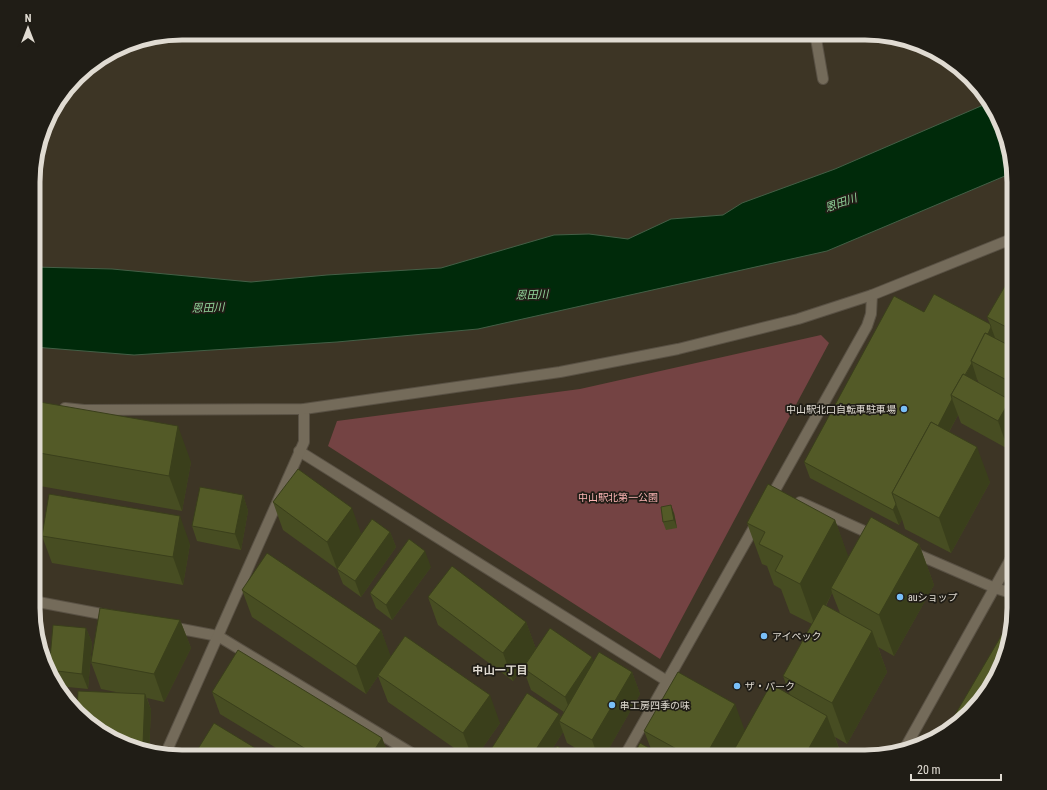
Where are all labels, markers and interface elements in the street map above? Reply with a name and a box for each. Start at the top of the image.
north arrow [8,8,48,48]
text: N [25,12,32,25]
water label: 恩田川 [823,191,860,215]
water label: 恩田川 [515,288,550,302]
water label: 恩田川 [191,301,226,315]
place label: 中山駅北口自転車駐車場 [786,404,896,415]
marker: 中山駅北口自転車駐車場 [899,404,909,414]
park label: 中山駅北第一公園 [578,492,658,503]
marker: auショップ [895,592,905,602]
place label: auショップ [908,592,958,603]
marker: アイペック [759,631,769,641]
place label: アイペック [772,631,822,642]
district label: 中山一丁目 [473,664,528,677]
marker: ザ・パーク [732,681,742,691]
place label: ザ・パーク [745,681,795,692]
marker: 串工房四季の味 [607,700,617,710]
place label: 串工房四季の味 [620,700,690,711]
scale bar [911,756,1001,782]
text: 20 m [917,763,941,777]

